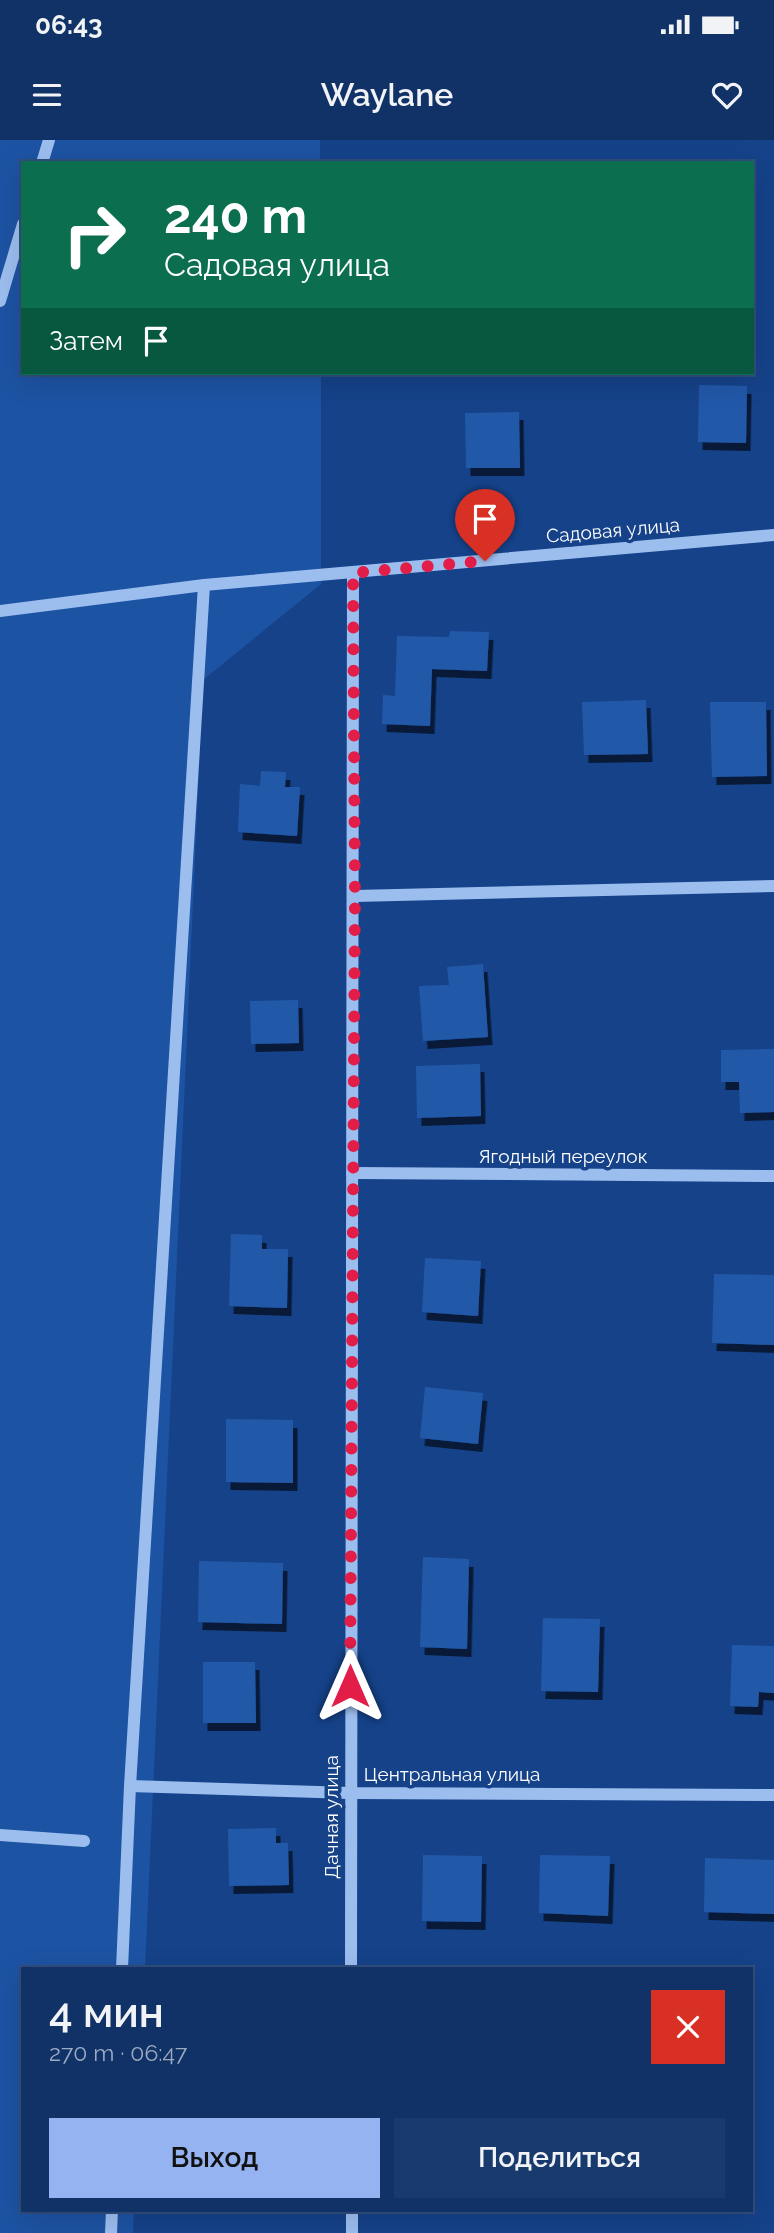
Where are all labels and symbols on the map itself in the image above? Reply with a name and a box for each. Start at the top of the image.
pin [455,489,515,561]
street label: Садовая улица [545,513,681,547]
street label: Ягодный переулок [478,1145,648,1167]
position arrow [313,1649,387,1723]
street label: Дачная улица [320,1755,342,1879]
street label: Центральная улица [364,1763,540,1785]

